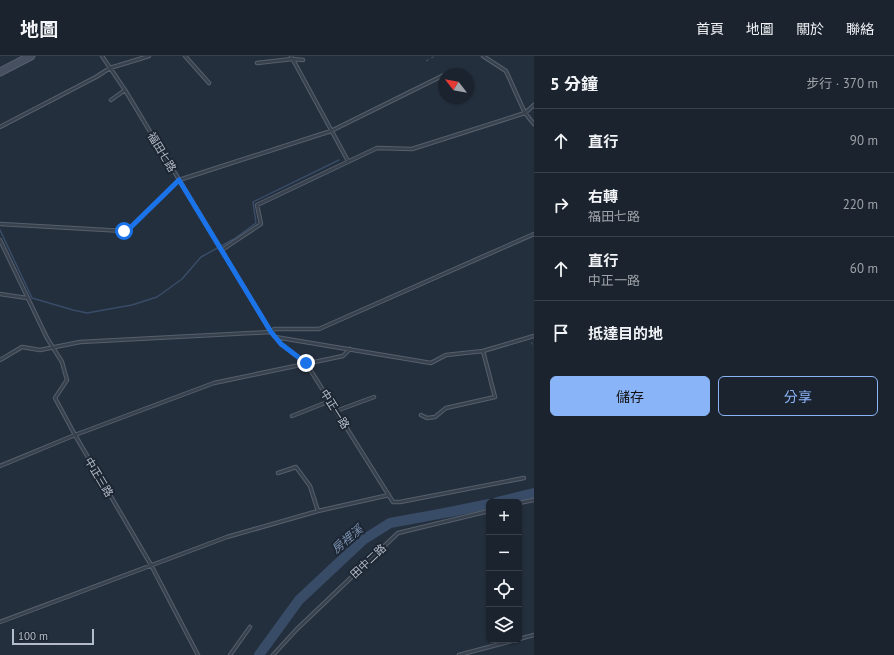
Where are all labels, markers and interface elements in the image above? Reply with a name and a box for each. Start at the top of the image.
text: 地圖 [20,17,58,41]
text: 首頁 [696,20,724,38]
text: 地圖 [746,20,774,38]
text: 關於 [796,20,824,38]
text: 聯絡 [846,20,874,38]
north arrow [438,68,474,104]
text: 5 分鐘 [550,73,598,95]
text: 步行 · 370 m [806,75,878,92]
street label: 福田七路 [145,130,179,174]
icon: ahead [550,130,572,152]
text: 直行 [588,132,618,151]
text: 90 m [850,132,878,149]
text: 右轉 [588,187,618,206]
icon: right [550,194,572,216]
text: 220 m [843,196,878,213]
text: 福田七路 [588,208,640,225]
route start [115,222,133,240]
text: 直行 [588,251,618,270]
icon: ahead [550,258,572,280]
text: 60 m [850,260,878,277]
text: 中正一路 [588,272,640,289]
icon: arrive [550,322,572,344]
text: 抵達目的地 [588,324,663,343]
route end [297,354,315,372]
button: 儲存 [550,376,710,416]
button: 分享 [718,376,878,416]
street label: 中正一路 [317,387,353,431]
street label: 中正三路 [82,455,116,499]
map controls [486,499,522,643]
button: + [486,499,522,535]
water label: 房裡溪 [328,520,367,556]
button: − [486,535,522,571]
street label: 田中二路 [347,541,389,581]
button: locate [486,571,522,607]
button: layers [486,607,522,643]
scale bar [12,627,94,646]
text: 100 m [18,629,48,643]

